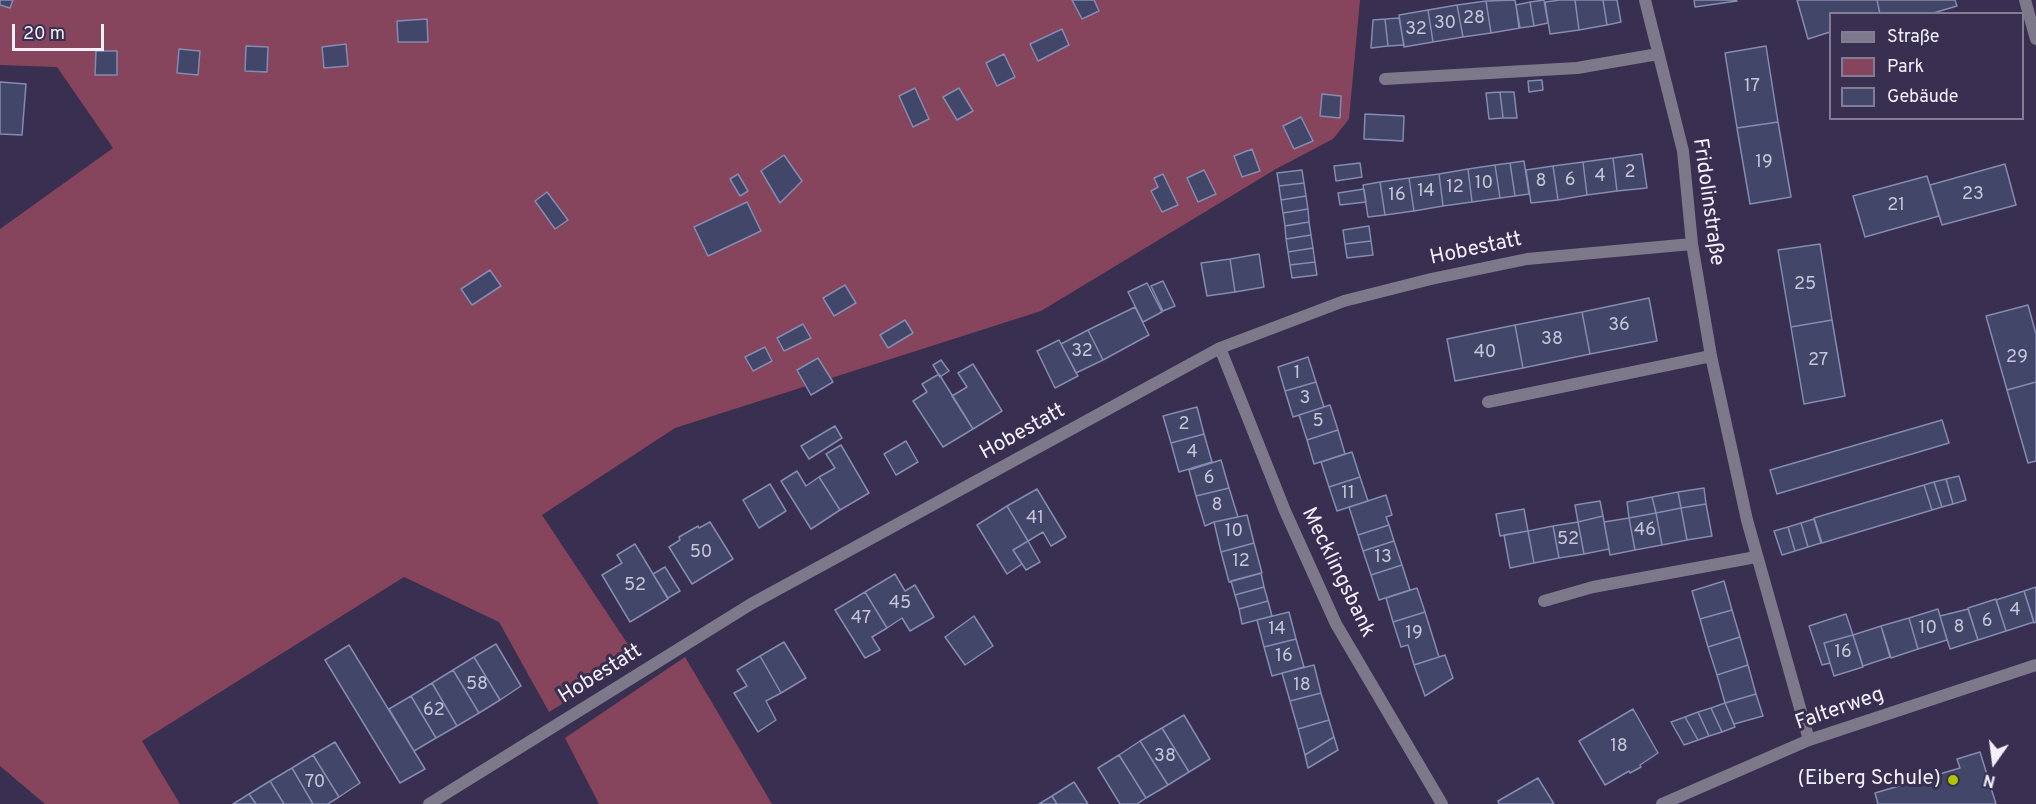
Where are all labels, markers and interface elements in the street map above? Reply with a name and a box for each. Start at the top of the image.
house number: 28 [1463,8,1485,30]
scale bar [15,12,106,50]
legend [1829,12,2024,120]
house number: 30 [1434,13,1456,35]
house number: 32 [1405,19,1427,41]
text: 20 m [23,23,65,46]
text: Straße [1887,26,1939,49]
text: Park [1887,56,1924,79]
house number: 17 [1744,76,1760,98]
text: Gebäude [1887,86,1959,109]
street label: Fridolinstraße [1686,137,1728,267]
house number: 19 [1755,152,1773,174]
house number: 2 [1624,162,1636,184]
house number: 4 [1594,166,1606,188]
house number: 6 [1565,170,1575,192]
house number: 8 [1536,171,1546,193]
house number: 10 [1475,173,1493,195]
house number: 12 [1446,177,1464,199]
house number: 14 [1417,181,1435,203]
house number: 23 [1962,184,1984,206]
house number: 16 [1388,185,1406,207]
house number: 21 [1887,195,1905,217]
street label: Hobestatt [1428,228,1524,272]
house number: 25 [1794,274,1816,296]
house number: 36 [1608,315,1630,337]
house number: 38 [1541,329,1563,351]
house number: 32 [1071,341,1093,363]
house number: 40 [1474,342,1496,364]
house number: 29 [2006,347,2028,369]
house number: 27 [1808,350,1828,372]
house number: 1 [1294,363,1300,385]
house number: 3 [1300,388,1310,410]
street label: Hobestatt [976,399,1070,467]
house number: 5 [1312,411,1324,433]
house number: 2 [1178,414,1190,436]
house number: 4 [1186,442,1198,464]
house number: 6 [1204,468,1214,490]
house number: 11 [1341,483,1355,505]
house number: 8 [1212,495,1222,517]
street label: Mecklingsbank [1295,504,1379,642]
house number: 41 [1026,508,1044,530]
house number: 46 [1634,520,1656,542]
house number: 10 [1225,521,1243,543]
house number: 52 [1557,529,1579,551]
house number: 50 [690,542,712,564]
house number: 13 [1374,547,1392,569]
house number: 12 [1232,551,1250,573]
house number: 52 [624,575,646,597]
house number: 45 [889,593,911,615]
house number: 4 [2009,600,2021,622]
house number: 47 [851,608,871,630]
house number: 6 [1982,611,1992,633]
house number: 8 [1954,617,1964,639]
house number: 10 [1919,618,1937,640]
house number: 14 [1268,619,1286,641]
house number: 19 [1405,623,1423,645]
street label: Hobestatt [555,640,647,710]
house number: 16 [1834,642,1852,664]
house number: 16 [1275,646,1293,668]
house number: 58 [466,674,488,696]
house number: 18 [1293,675,1311,697]
street label: Falterweg [1792,683,1888,737]
house number: 62 [423,700,445,722]
north arrow [1964,732,2024,792]
house number: 18 [1610,736,1628,758]
house number: 38 [1154,746,1176,768]
place label: (Eiberg Schule) [1797,767,1941,793]
text: N [1982,768,1998,791]
house number: 70 [305,772,325,794]
marker: (Eiberg Schule) [1946,773,1960,787]

